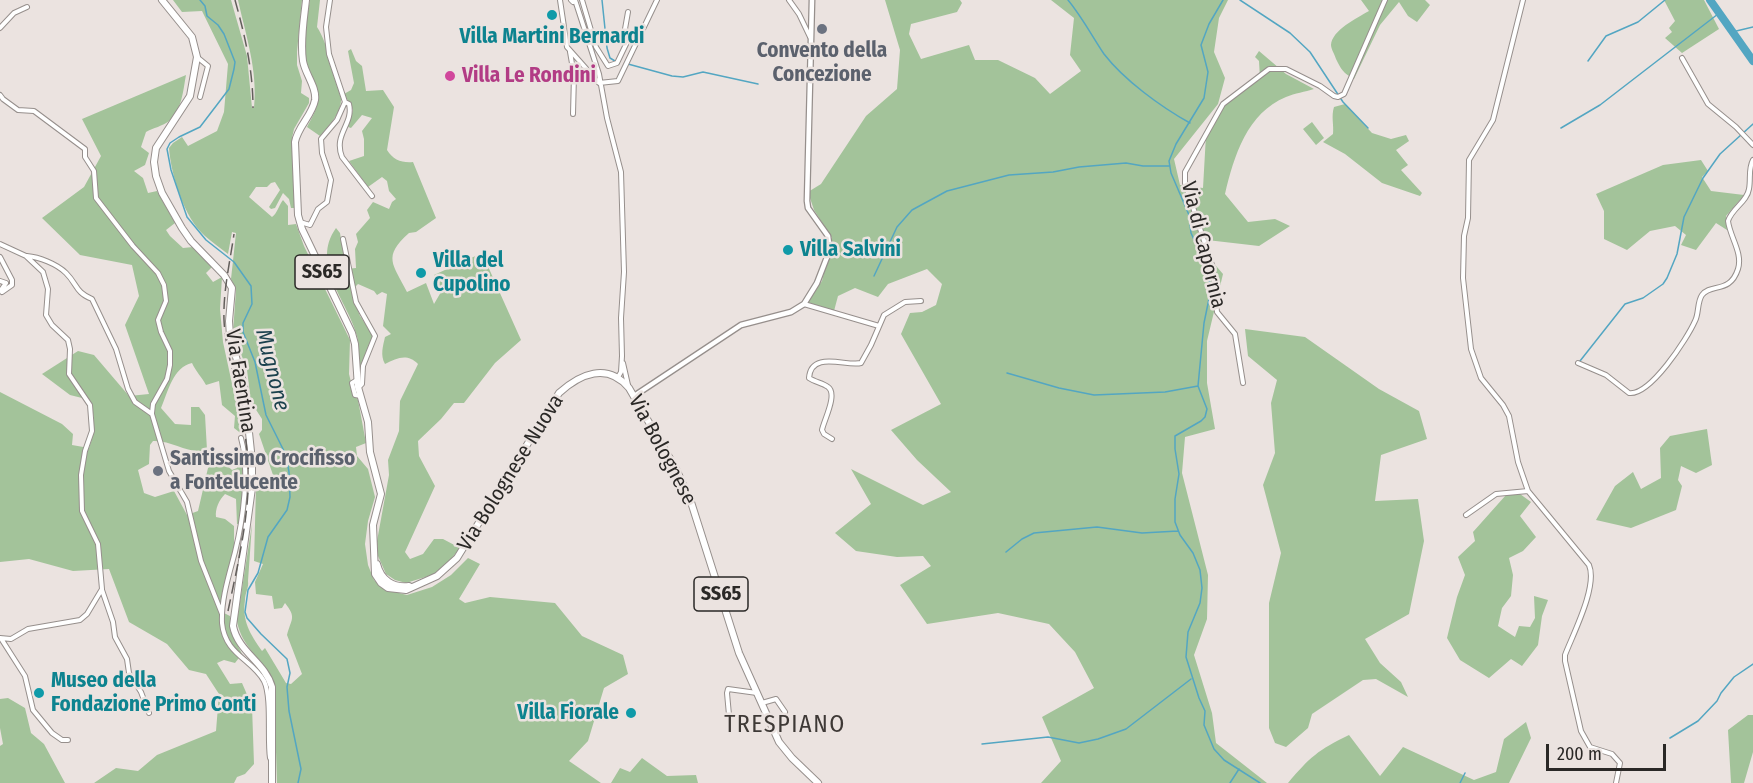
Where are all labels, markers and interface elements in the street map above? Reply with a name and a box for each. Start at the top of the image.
marker: Villa Martini Bernardi [545,8,559,22]
marker: Convento della Concezione [815,22,829,36]
place label: Villa Martini Bernardi [459,24,645,50]
place label: Convento della Concezione [757,38,887,88]
place label: Villa Le Rondini [462,63,596,89]
marker: Villa Le Rondini [443,69,457,83]
street label: Via di Capornia [1175,179,1231,311]
place label: Villa Salvini [800,237,901,263]
marker: Villa Salvini [781,243,795,257]
place label: Villa del Cupolino [433,248,511,298]
road number: SS65 [295,255,349,289]
marker: Villa del Cupolino [414,266,428,280]
water label: Mugnone [249,326,295,414]
street label: Via Faentina [219,327,261,435]
street label: Via Bolognese Nuova [453,390,569,556]
street label: Via Bolognese [623,391,701,509]
place label: Santissimo Crocifisso a Fontelucente [170,446,355,496]
marker: Santissimo Crocifisso a Fontelucente [151,464,165,478]
road number: SS65 [694,577,748,611]
place label: Museo della Fondazione Primo Conti [51,668,256,718]
marker: Museo della Fondazione Primo Conti [32,686,46,700]
place label: Villa Fiorale [517,700,619,726]
marker: Villa Fiorale [624,706,638,720]
district label: TRESPIANO [724,711,846,739]
scale bar [1549,732,1669,770]
text: 200 m [1557,743,1602,765]

